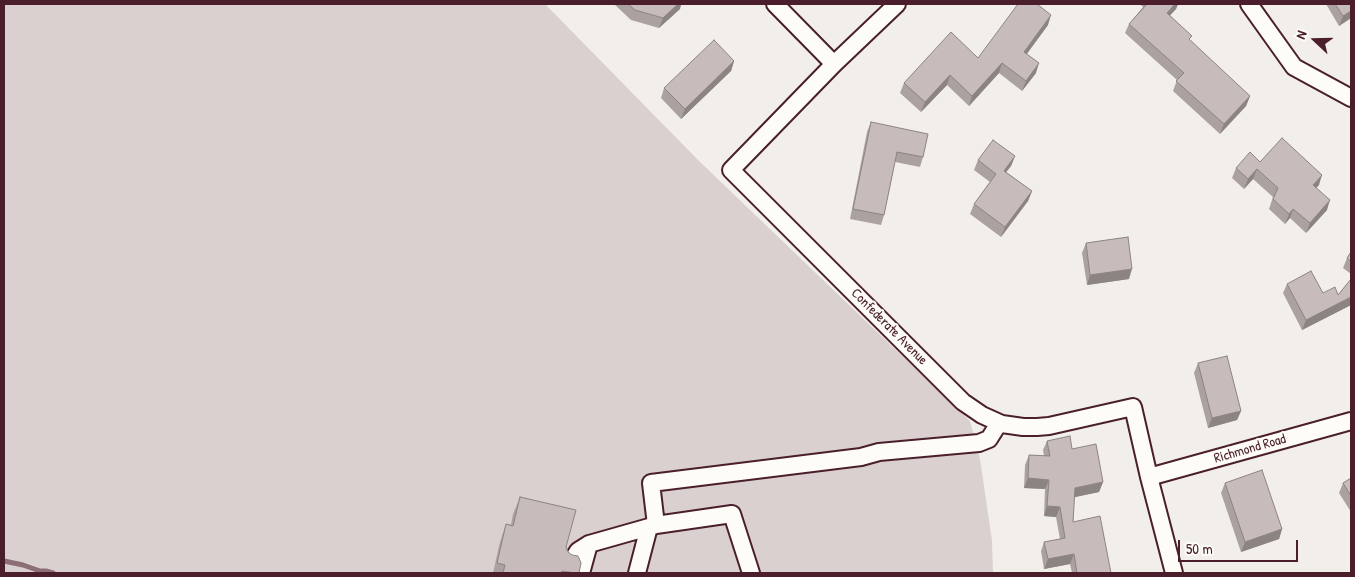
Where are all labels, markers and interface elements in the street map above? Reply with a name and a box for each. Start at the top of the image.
north arrow [1290,15,1340,65]
text: N [1290,28,1311,41]
street label: Confederate Avenue [847,285,931,369]
street label: Richmond Road [1212,431,1288,467]
scale bar [1180,530,1300,562]
text: 50 m [1186,538,1213,559]

